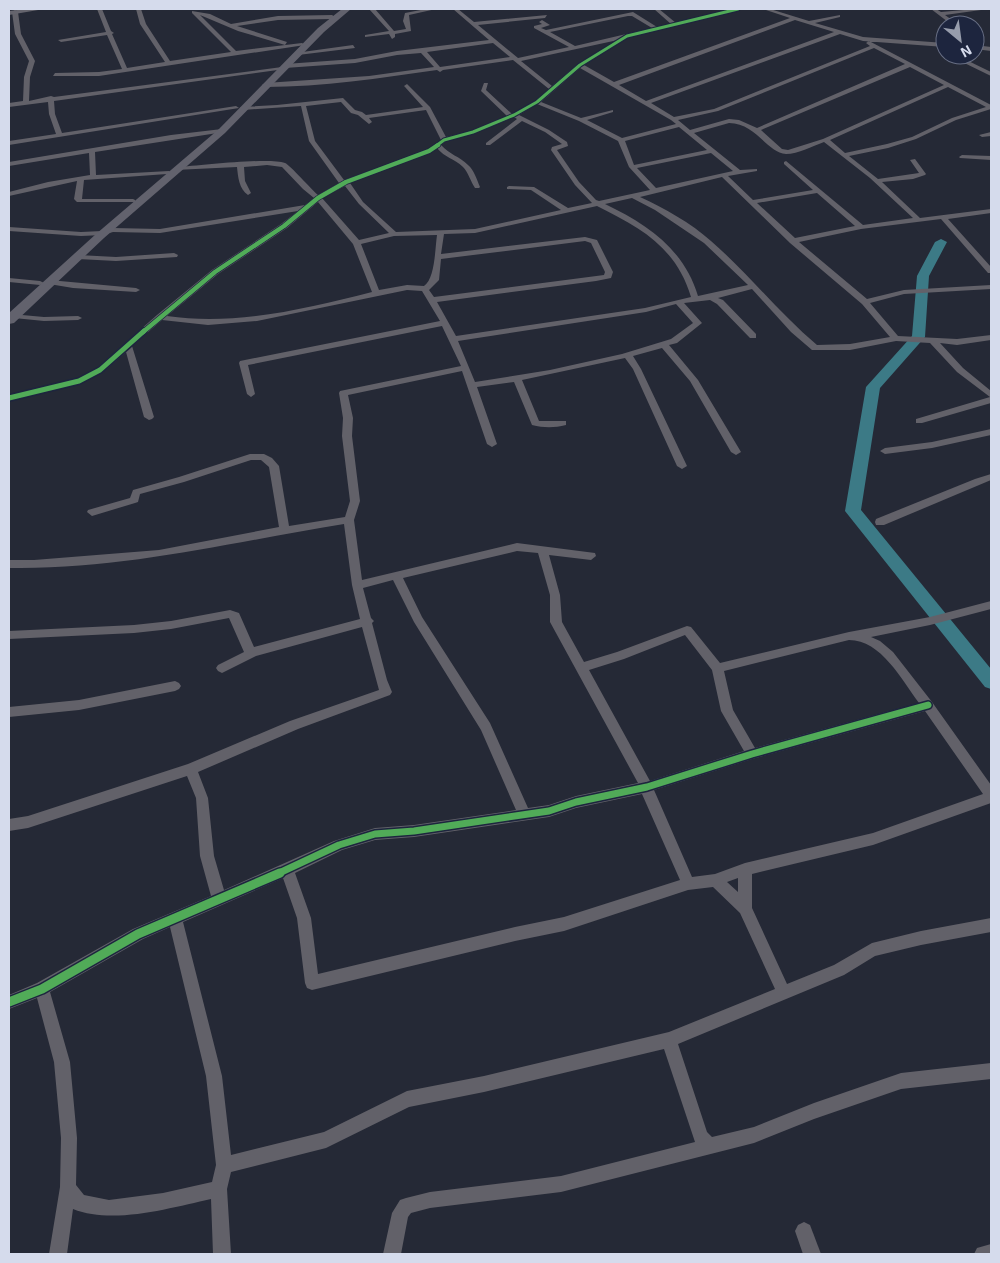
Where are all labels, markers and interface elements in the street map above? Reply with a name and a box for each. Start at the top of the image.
north arrow [935,15,985,65]
text: N [958,42,975,62]

